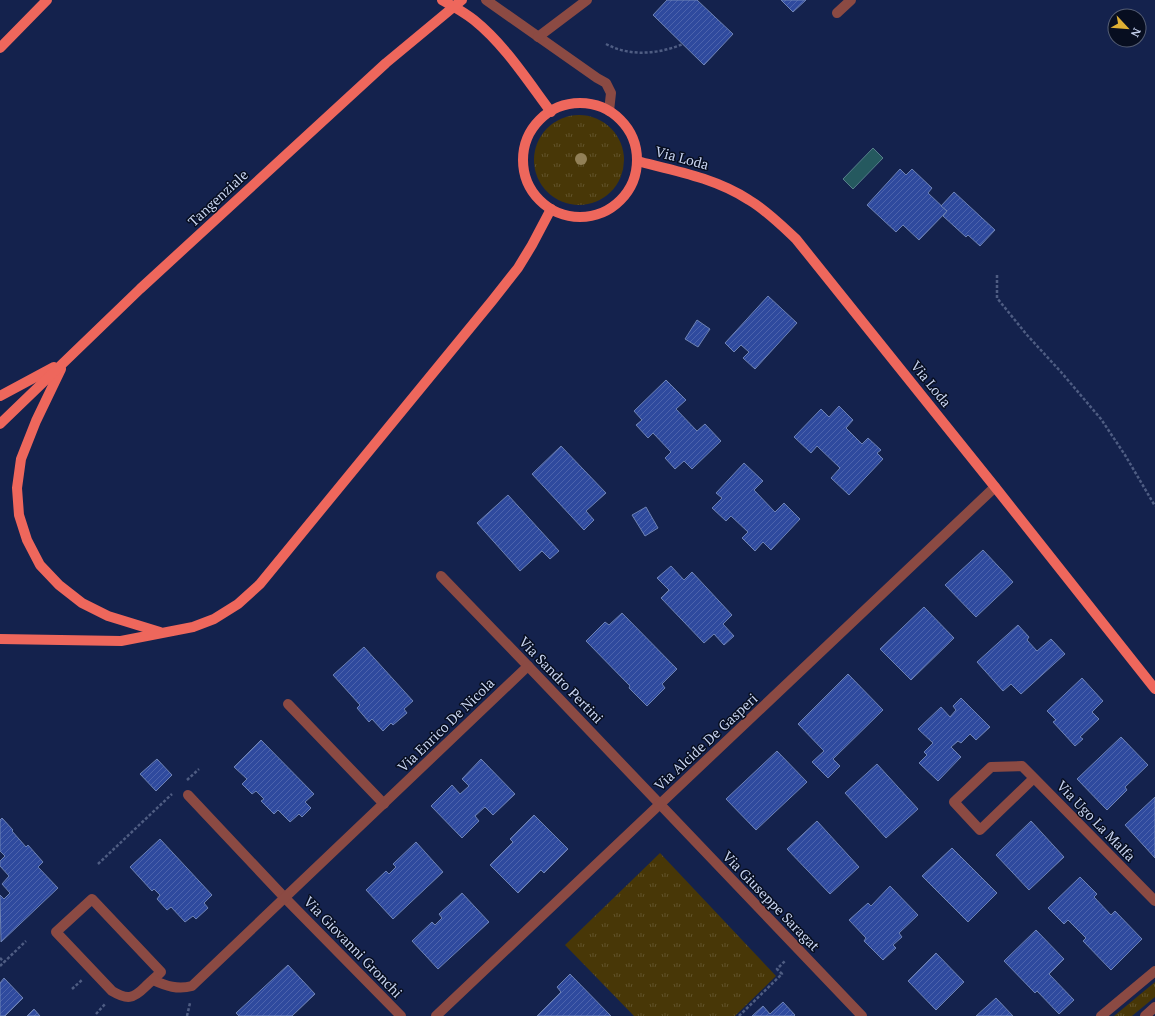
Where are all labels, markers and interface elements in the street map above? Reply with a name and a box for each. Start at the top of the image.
north arrow [1107,8,1147,48]
text: N [1128,26,1144,40]
street label: Via Loda [653,141,711,174]
street label: Tangenziale [183,165,252,230]
street label: Via Loda [907,357,956,411]
street label: Via Sandro Pertini [515,632,608,727]
street label: Via Enrico De Nicola [393,673,498,776]
street label: Via Alcide De Gasperi [650,689,761,794]
street label: Via Ugo La Malfa [1053,776,1140,865]
street label: Via Giuseppe Saragat [719,847,825,955]
street label: Via Giovanni Gronchi [300,892,407,1001]

